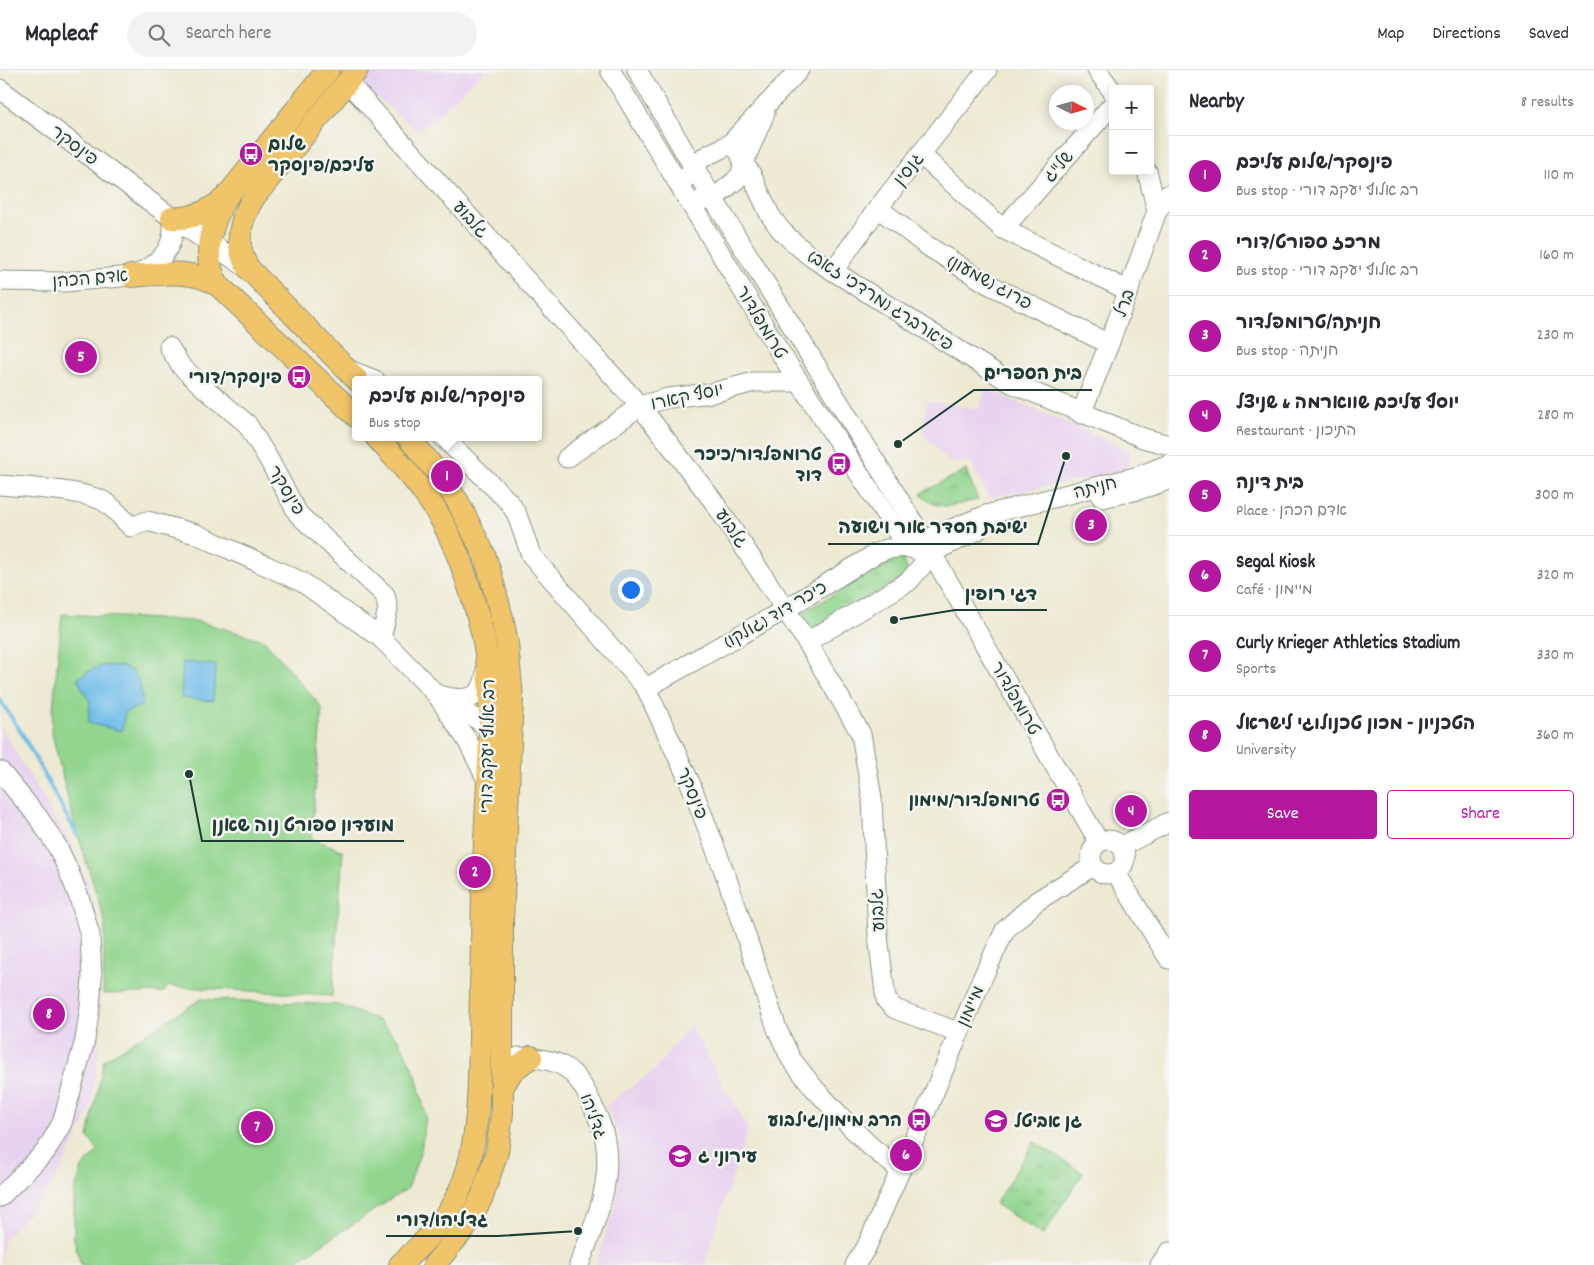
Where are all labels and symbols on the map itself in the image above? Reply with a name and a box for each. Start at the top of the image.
north arrow [1049,85,1094,130]
street label: פינסקר [44,121,103,173]
place label: שלום עליכם/פינסקר [268,134,375,180]
bus stop icon: שלום עליכם/פינסקר [238,141,264,167]
street label: של"ג [1039,146,1081,189]
street label: גנסין [889,149,931,192]
street label: גלבוע [445,196,493,245]
street label: פיארברג (מרדכי זאב) [802,246,957,359]
street label: פרוג (שמעון) [942,251,1036,318]
street label: אדם הכהן [51,265,129,296]
street label: טרומפלדור [728,282,792,365]
street label: ברל [1110,286,1143,321]
pin: 5 [65,338,97,376]
callout: בית הספרים [974,356,1092,390]
text: בית הספרים [984,362,1082,389]
bus stop icon: פינסקר/דורי [286,364,312,390]
place label: פינסקר/דורי [189,367,282,392]
street label: יוסף קארו [649,379,726,418]
place label: טרומפלדור/כיכר דוד [694,444,822,490]
bus stop icon: טרומפלדור/כיכר דוד [826,451,852,477]
pin: 1 [431,457,463,495]
street label: פינסקר [260,462,309,521]
street label: חניתה [1071,472,1120,507]
street label: גלבוע [708,505,752,554]
pin: 3 [1075,506,1107,544]
callout: ישיבת הסדר אור וישועה [828,510,1038,544]
text: ישיבת הסדר אור וישועה [838,516,1028,543]
street label: כיכר דוד (גולקו) [720,576,833,656]
callout: דגי רופין [955,576,1047,610]
your location [618,577,644,603]
text: דגי רופין [965,583,1037,610]
street label: טרומפלדור [983,658,1045,741]
street label: רב אלוף יעקב דורי [476,678,503,814]
street label: פינסקר [669,764,712,824]
bus stop icon: טרומפלדור/מימון [1045,787,1071,813]
place label: טרומפלדור/מימון [909,790,1040,815]
pin: 4 [1115,792,1147,830]
callout: מועדון ספורט נוה שאנן [202,807,404,841]
text: מועדון ספורט נוה שאנן [212,814,394,841]
pin: 2 [459,853,491,891]
street label: גלבוע [866,888,893,932]
street label: מיימון [952,983,992,1031]
pin: 8 [33,995,65,1033]
street label: גדליהו [572,1091,611,1143]
bus stop icon: הרב מימון/גילבוע [906,1107,932,1133]
pin: 7 [241,1108,273,1146]
school or university icon: גן אביטל [983,1108,1009,1134]
place label: הרב מימון/גילבוע [768,1110,902,1135]
place label: גן אביטל [1014,1111,1082,1136]
pin: 6 [890,1136,922,1174]
school or university icon: עירוני ג [667,1143,693,1169]
place label: עירוני ג [698,1146,757,1171]
callout: גדליהו/דורי [386,1202,498,1236]
text: גדליהו/דורי [396,1209,488,1236]

